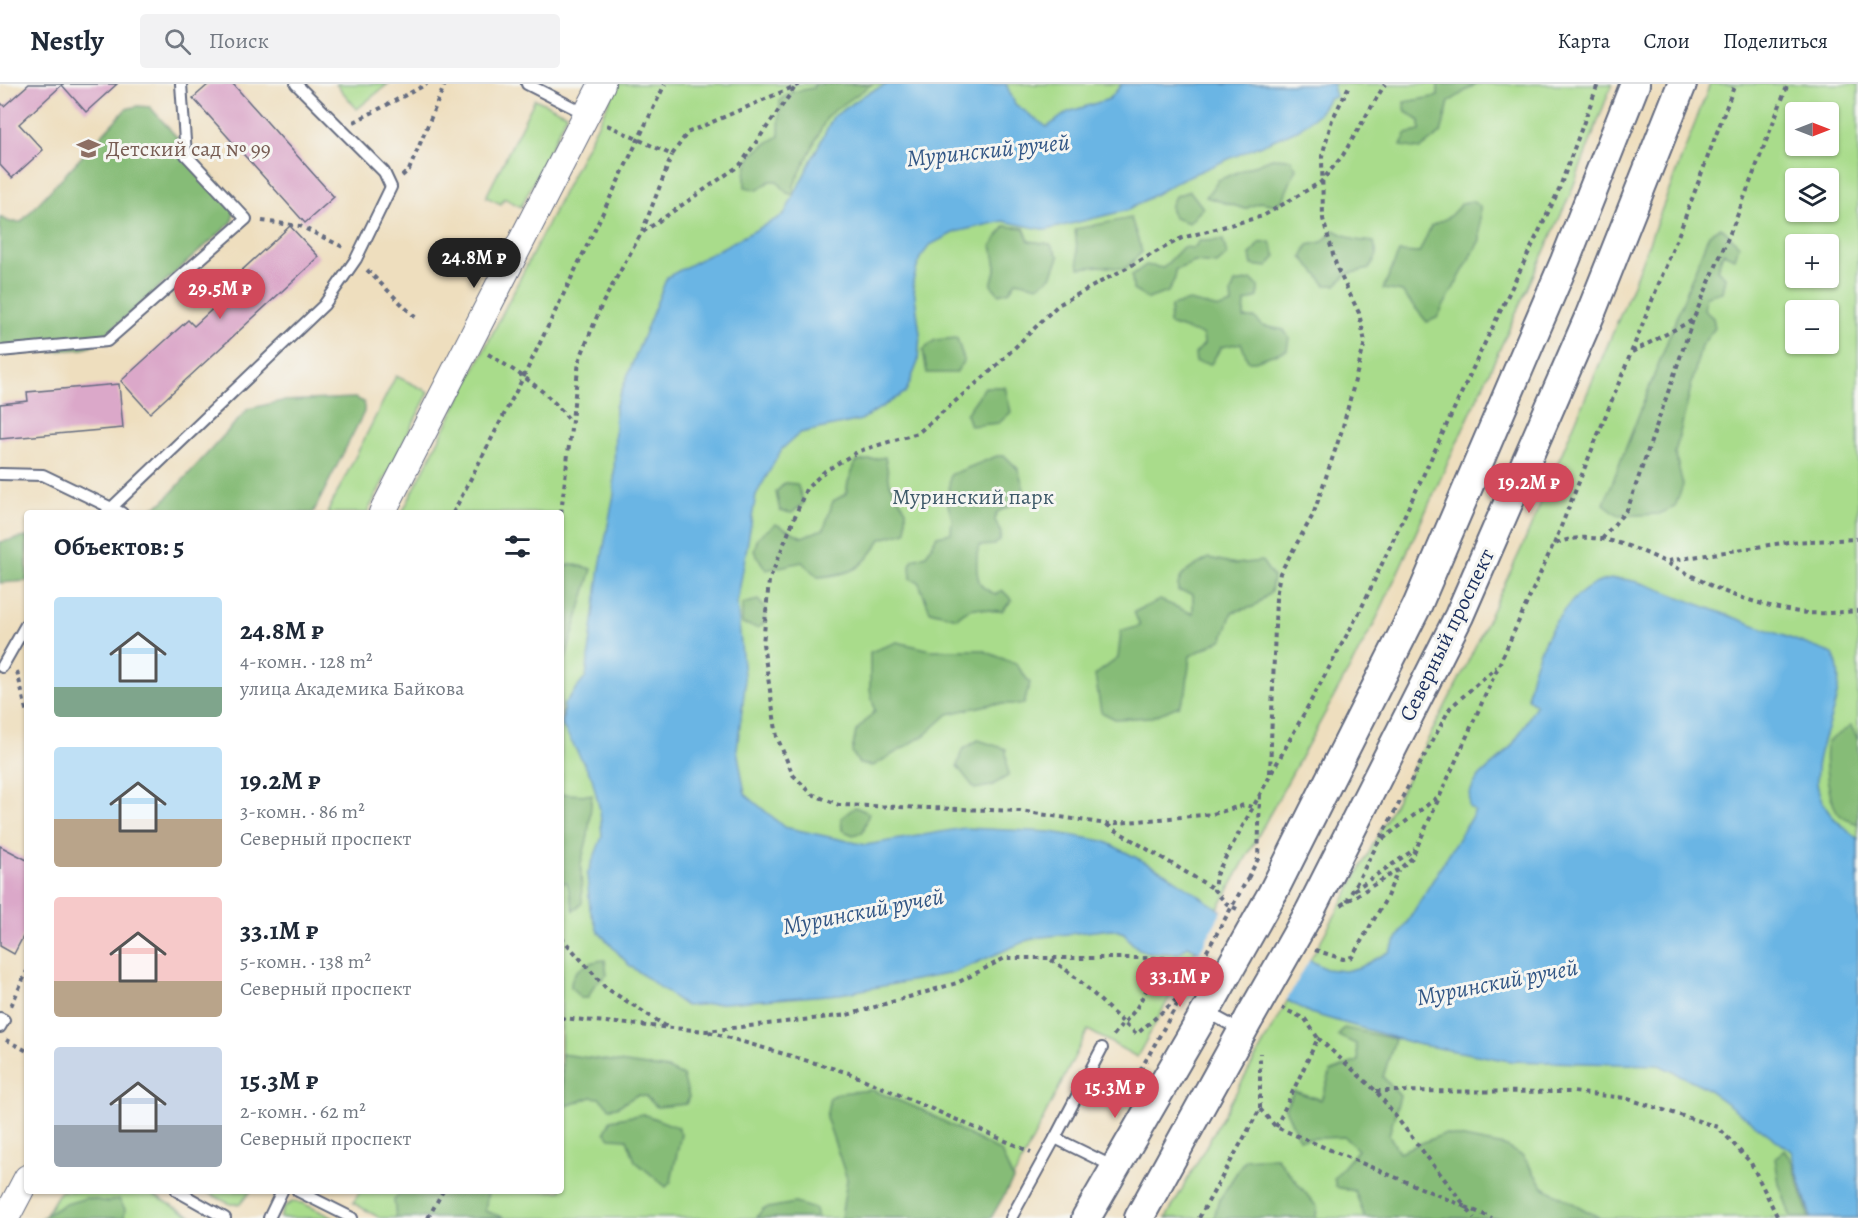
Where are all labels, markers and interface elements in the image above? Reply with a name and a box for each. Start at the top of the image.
search box [140,14,560,68]
text: Nestly [30,22,104,60]
icon: search [161,25,194,58]
text: Поиск [209,26,269,56]
text: Карта [1557,27,1610,55]
text: Слои [1643,27,1690,55]
text: Поделиться [1723,27,1828,55]
north arrow [1785,102,1839,156]
map controls [1785,102,1839,354]
water label: Муринский ручей [905,126,1071,174]
place label: Детский сад № 99 [106,134,271,164]
school or university icon: Детский сад № 99 [75,136,101,162]
button: layers [1785,168,1839,222]
button: + [1785,234,1839,288]
pin: 24.8M ₽ [419,238,529,289]
text: 24.8M ₽ [442,244,506,271]
pin: 29.5M ₽ [165,269,275,320]
text: 29.5M ₽ [188,275,252,302]
button: − [1785,300,1839,354]
pin: 19.2M ₽ [1474,463,1584,514]
text: 19.2M ₽ [1498,469,1560,496]
park label: Муринский парк [892,482,1054,512]
text: Объектов: 5 [54,529,184,564]
icon: filters [501,530,534,563]
street label: Северный проспект [1392,543,1502,726]
text: 24.8M ₽ [240,613,324,648]
icon: home [102,621,174,693]
text: 4-комн. · 128 m² [240,648,373,675]
text: улица Академика Байкова [240,675,464,702]
text: 19.2M ₽ [240,763,321,798]
icon: home [102,771,174,843]
text: 3-комн. · 86 m² [240,798,365,825]
text: Северный проспект [240,825,411,852]
water label: Муринский ручей [780,880,946,942]
text: 33.1M ₽ [240,913,318,948]
icon: home [102,921,174,993]
text: 5-комн. · 138 m² [240,948,371,975]
water label: Муринский ручей [1414,951,1580,1013]
pin: 33.1M ₽ [1125,957,1235,1008]
text: 33.1M ₽ [1150,963,1210,990]
text: Северный проспект [240,975,411,1002]
text: 15.3M ₽ [240,1063,318,1098]
pin: 15.3M ₽ [1060,1068,1170,1119]
icon: home [102,1071,174,1143]
text: 15.3M ₽ [1085,1074,1145,1101]
text: 2-комн. · 62 m² [240,1098,366,1125]
text: Северный проспект [240,1125,411,1152]

